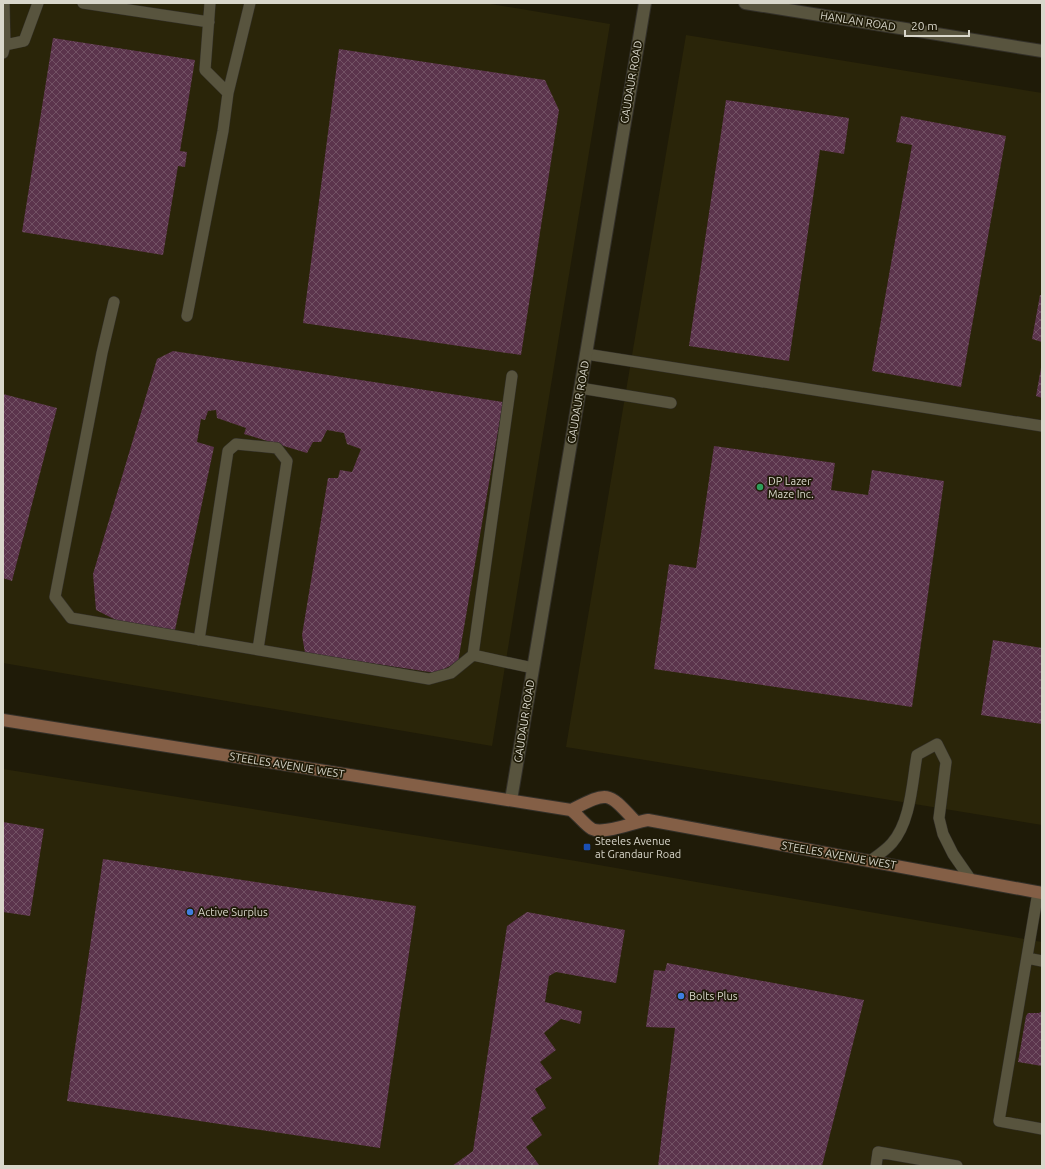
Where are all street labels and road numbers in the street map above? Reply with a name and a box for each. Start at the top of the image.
street label: HANLAN ROAD [819,9,897,33]
street label: GAUDAUR ROAD [618,39,644,124]
street label: GAUDAUR ROAD [565,359,591,444]
street label: GAUDAUR ROAD [512,678,537,763]
street label: STEELES AVENUE WEST [229,750,345,780]
street label: STEELES AVENUE WEST [781,839,897,871]

